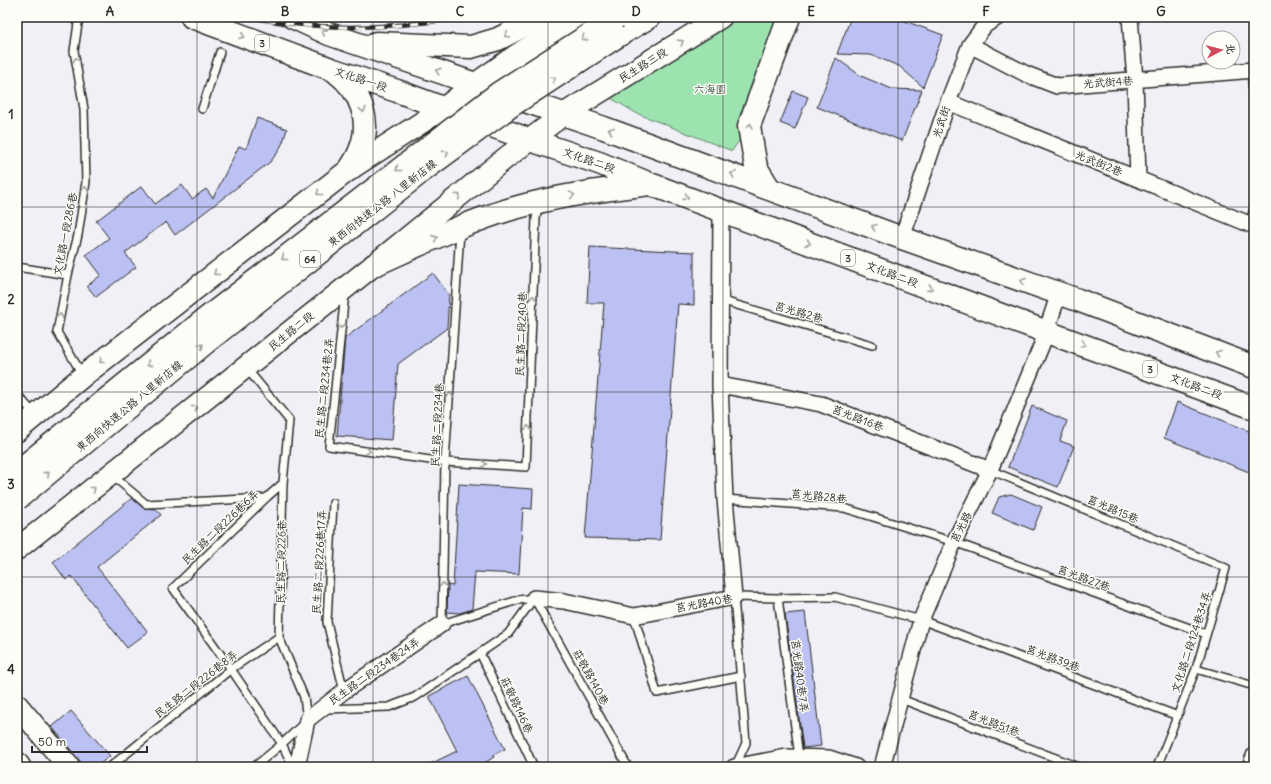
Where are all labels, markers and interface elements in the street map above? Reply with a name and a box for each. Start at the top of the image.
text: A [106,3,115,20]
text: B [281,3,290,20]
text: C [456,3,465,20]
text: D [631,3,641,20]
text: E [807,3,815,20]
text: F [982,3,990,20]
text: G [1156,3,1166,20]
one-way arrow [321,28,328,36]
one-way arrow [503,30,511,38]
north arrow [1201,30,1241,70]
one-way arrow [238,31,245,39]
one-way arrow [581,33,588,41]
road number: 3 [255,35,269,51]
one-way arrow [677,39,684,47]
text: 北 [1223,42,1239,55]
street label: 民生路三段 [616,44,670,86]
one-way arrow [72,57,81,63]
street label: 文化路一段 [333,64,389,94]
one-way arrow [434,68,441,76]
street label: 光武街4巷 [1082,73,1134,91]
one-way arrow [549,76,556,84]
park label: 六海園 [694,82,727,96]
street label: 光武街 [929,103,953,140]
text: 1 [8,106,14,123]
one-way arrow [358,107,366,113]
one-way arrow [746,122,755,129]
one-way arrow [607,126,614,135]
street label: 文化路二段 [561,144,617,176]
street label: 光武街2巷 [1073,147,1125,179]
one-way arrow [442,151,449,158]
street label: 東西向快速公路 八里新店線 [325,156,439,250]
one-way arrow [395,165,402,172]
one-way arrow [729,171,736,179]
one-way arrow [80,186,89,192]
one-way arrow [316,188,323,195]
street label: 文化路一段286巷 [50,191,80,277]
one-way arrow [569,191,575,200]
one-way arrow [683,193,690,201]
one-way arrow [454,194,461,201]
one-way arrow [870,224,877,232]
one-way arrow [431,235,438,243]
one-way arrow [805,238,812,246]
road number: 3 [841,250,855,266]
road number: 64 [300,251,320,267]
one-way arrow [282,253,289,260]
street label: 文化路二段 [864,258,920,290]
one-way arrow [214,268,221,275]
one-way arrow [1019,277,1026,285]
one-way arrow [926,284,933,292]
text: 2 [7,291,15,308]
street label: 民生路二段240巷 [513,291,529,377]
one-way arrow [529,295,537,301]
street label: 莒光路2巷 [773,298,825,326]
street label: 民生路二段 [265,308,317,354]
one-way arrow [55,313,63,319]
one-way arrow [337,323,346,329]
street label: 民生路二段234巷2弄 [312,337,336,439]
one-way arrow [1079,340,1086,348]
one-way arrow [196,344,204,351]
one-way arrow [1214,350,1221,358]
one-way arrow [100,356,107,363]
street label: 東西向快速公路 八里新店線 [73,357,185,455]
one-way arrow [147,360,154,367]
road number: 3 [1143,361,1157,377]
street label: 文化路二段 [1168,370,1224,402]
street label: 民生路二段234巷 [428,382,446,468]
one-way arrow [445,392,454,398]
street label: 莒光路16巷 [830,402,886,434]
one-way arrow [190,406,197,413]
one-way arrow [524,425,532,431]
one-way arrow [365,446,371,455]
one-way arrow [481,460,487,469]
one-way arrow [42,471,50,478]
text: 3 [7,476,15,493]
street label: 莒光路28巷 [790,486,848,506]
one-way arrow [89,487,96,494]
street label: 民生路二段226巷6弄 [179,487,261,567]
street label: 莒光路15巷 [1085,492,1141,526]
street label: 民生路二段226巷17弄 [309,509,329,615]
street label: 莒光路 [947,509,975,545]
street label: 民生路二段226巷 [273,520,289,604]
street label: 莒光路27巷 [1056,562,1112,594]
one-way arrow [439,582,447,588]
street label: 文化路二段124巷34弄 [1168,589,1214,695]
street label: 莒光路40巷 [674,591,734,615]
street label: 民生路二段234巷24弄 [326,634,422,708]
street label: 莒光路40巷7弄 [789,638,811,714]
street label: 莒光路39巷 [1024,642,1082,674]
street label: 民生路二段226巷8弄 [152,647,240,721]
street label: 莊敬路140巷 [570,647,612,707]
text: 4 [7,661,15,678]
street label: 莊敬路146巷 [498,674,536,736]
street label: 莒光路51巷 [966,707,1022,739]
scale bar [32,728,147,754]
text: 50 m [38,734,67,749]

